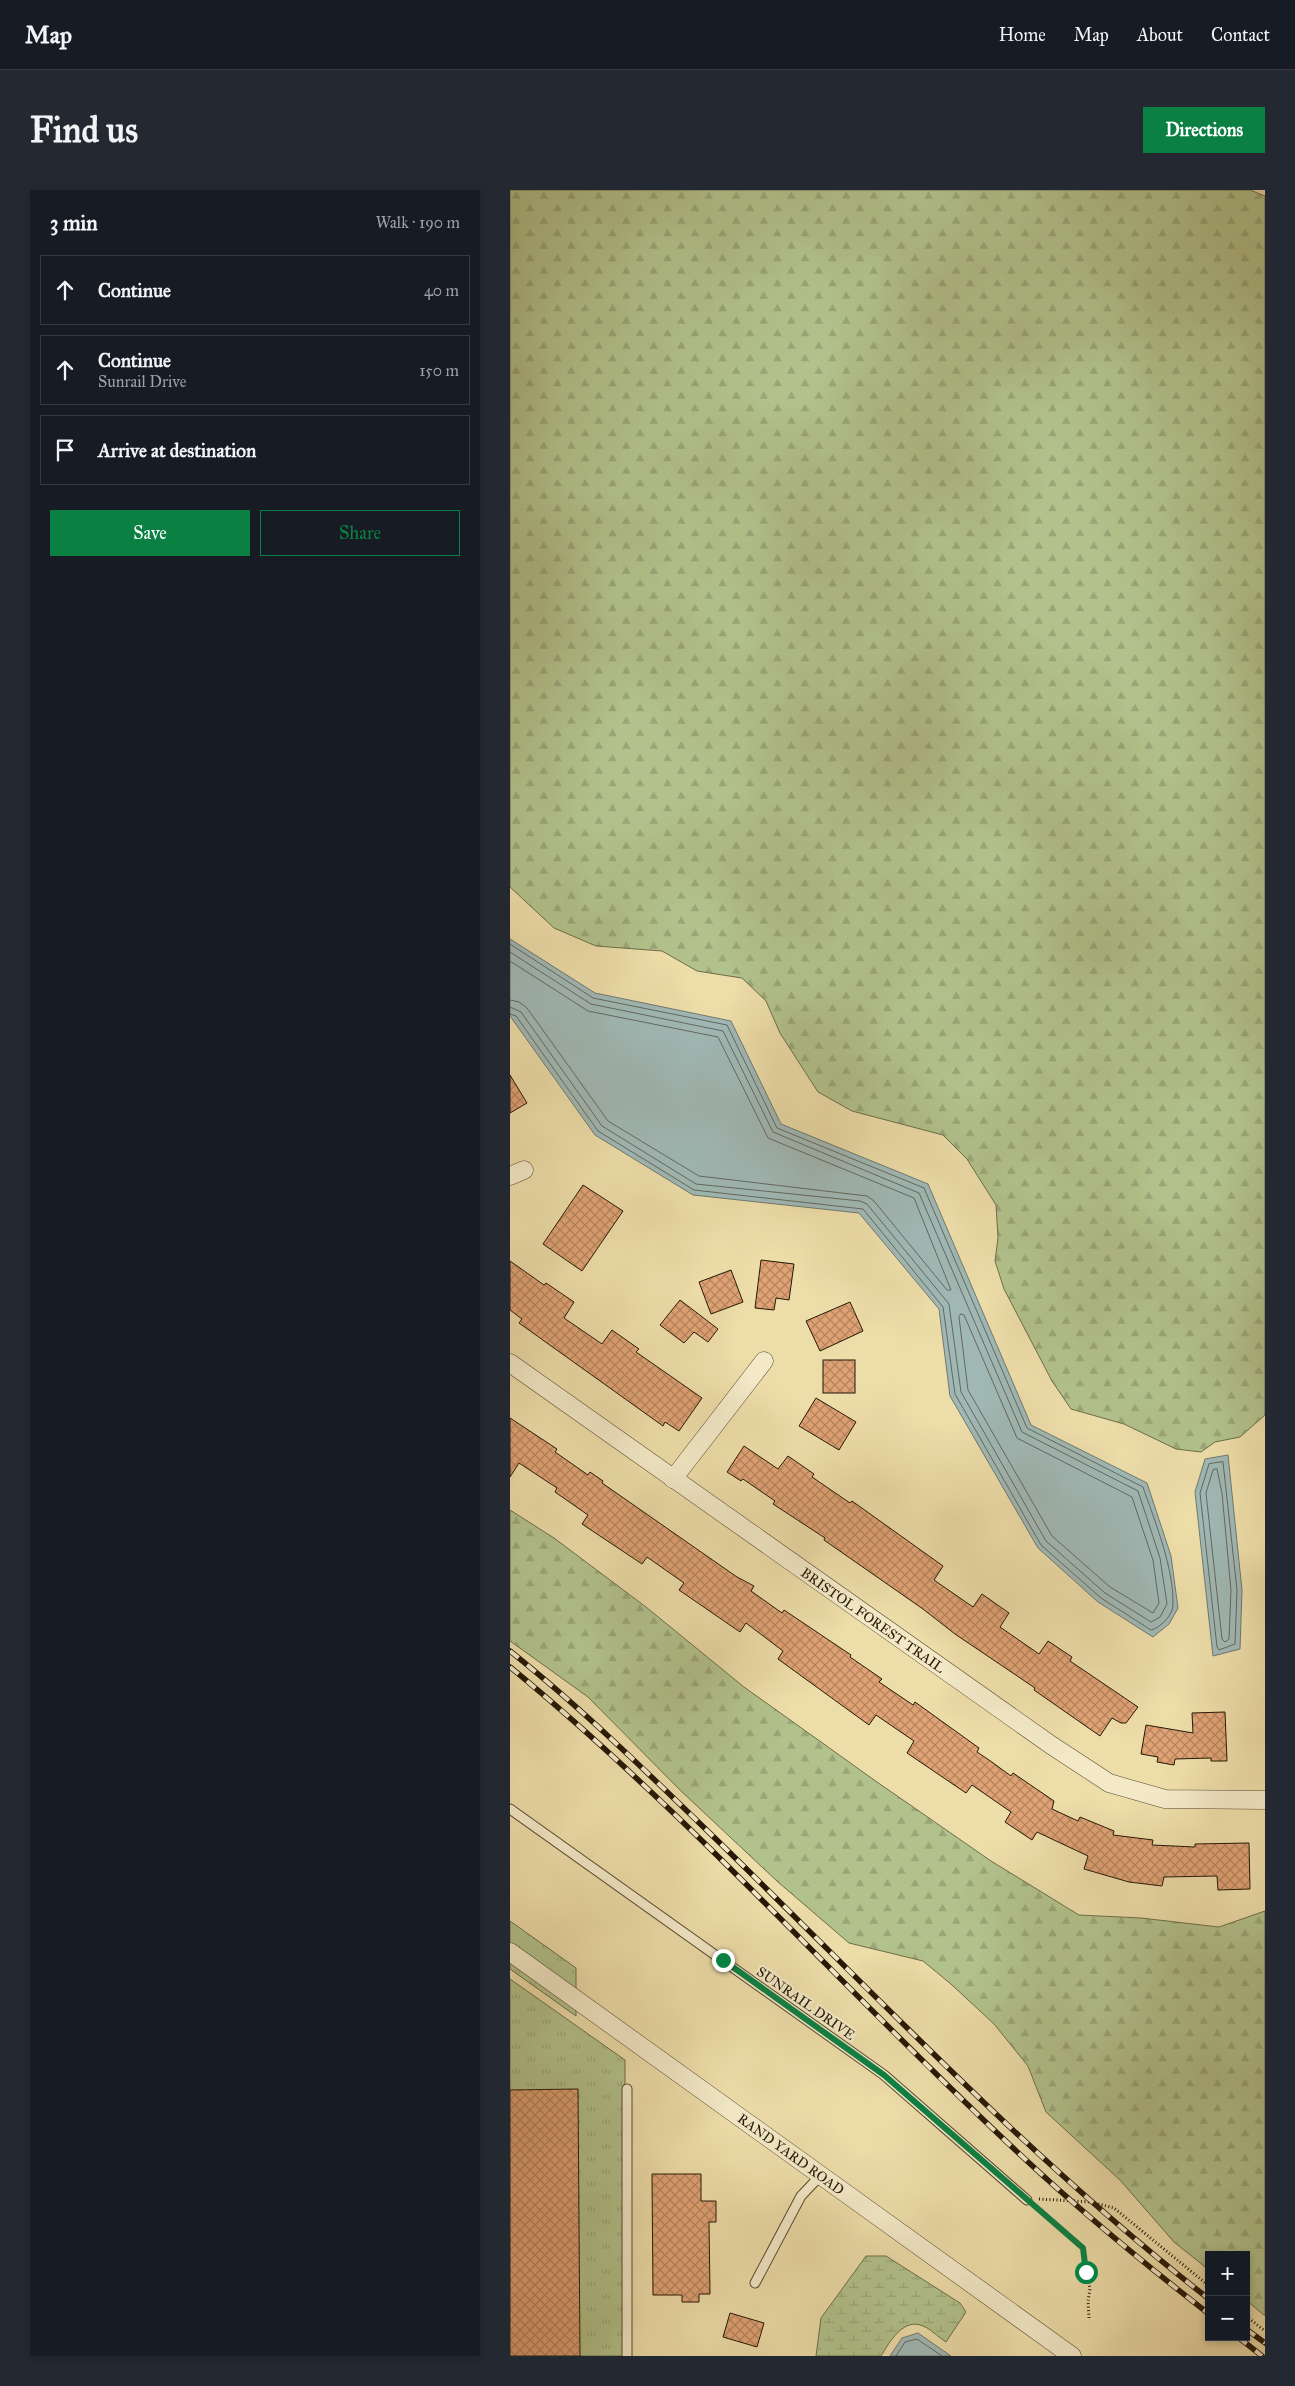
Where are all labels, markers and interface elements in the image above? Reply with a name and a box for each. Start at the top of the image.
text: Map [25,20,72,50]
text: Home [999,24,1046,46]
text: Map [1074,24,1109,46]
text: About [1137,24,1183,46]
text: Contact [1211,24,1270,46]
button: Directions [1143,107,1265,153]
text: Find us [30,109,138,152]
text: 3 min [50,210,98,236]
text: Walk · 190 m [376,213,460,232]
icon: ahead [51,276,79,304]
text: Continue [98,279,171,302]
text: 40 m [424,281,459,300]
text: Continue [98,349,171,372]
icon: ahead [51,356,79,384]
text: 150 m [419,361,459,380]
text: Sunrail Drive [98,372,186,391]
icon: arrive [51,436,79,464]
text: Arrive at destination [98,439,256,462]
button: Save [50,510,250,556]
button: Share [260,510,460,556]
street label: BRISTOL FOREST TRAIL [797,1564,949,1677]
route end [712,1949,735,1972]
street label: SUNRAIL DRIVE [753,1963,858,2044]
street label: RAND YARD ROAD [734,2110,847,2199]
map controls [1205,2251,1250,2341]
button: + [1205,2251,1250,2296]
route start [1075,2261,1098,2284]
button: − [1205,2296,1250,2341]

